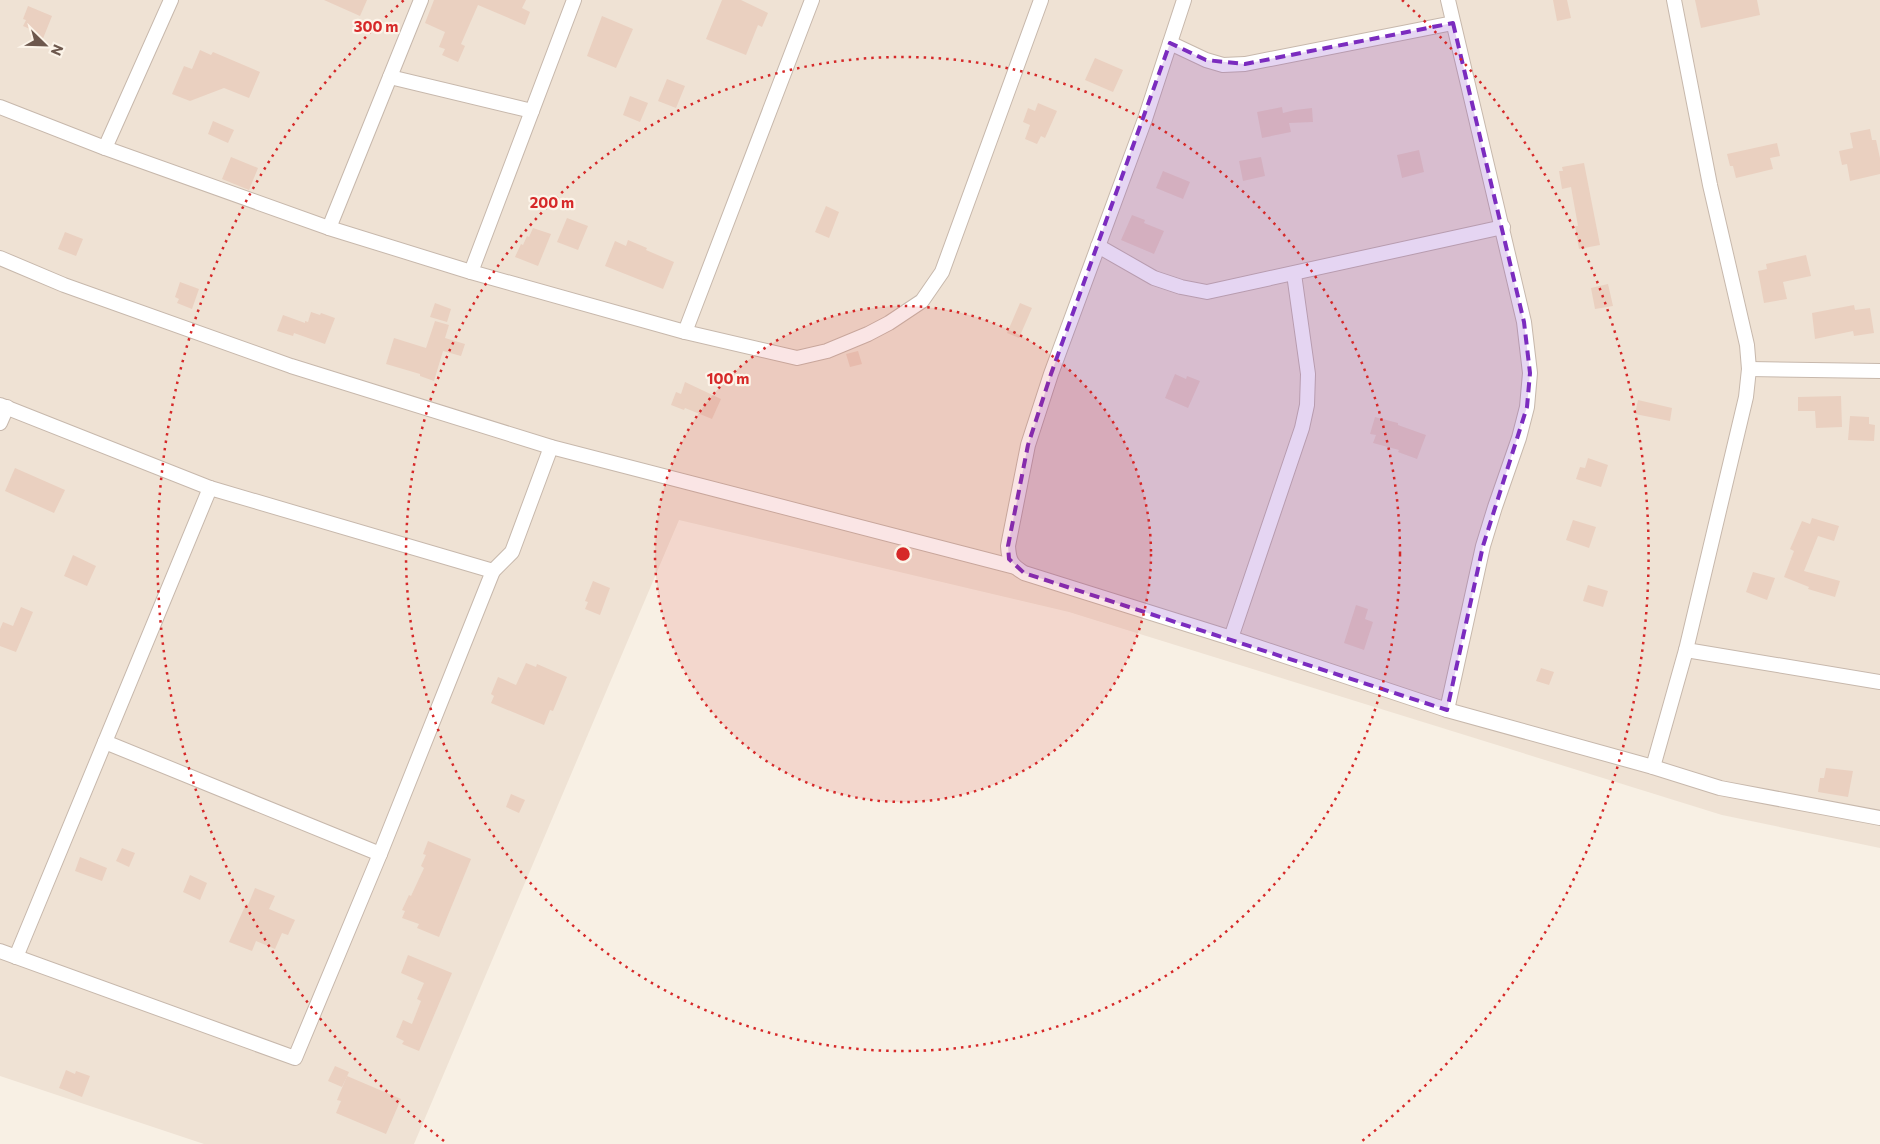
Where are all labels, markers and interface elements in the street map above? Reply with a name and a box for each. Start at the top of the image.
text: 300 m [354,17,398,35]
north arrow [20,20,70,70]
text: N [48,42,67,58]
text: 200 m [530,193,574,211]
text: 100 m [707,369,749,387]
centre of rings [894,545,912,563]

